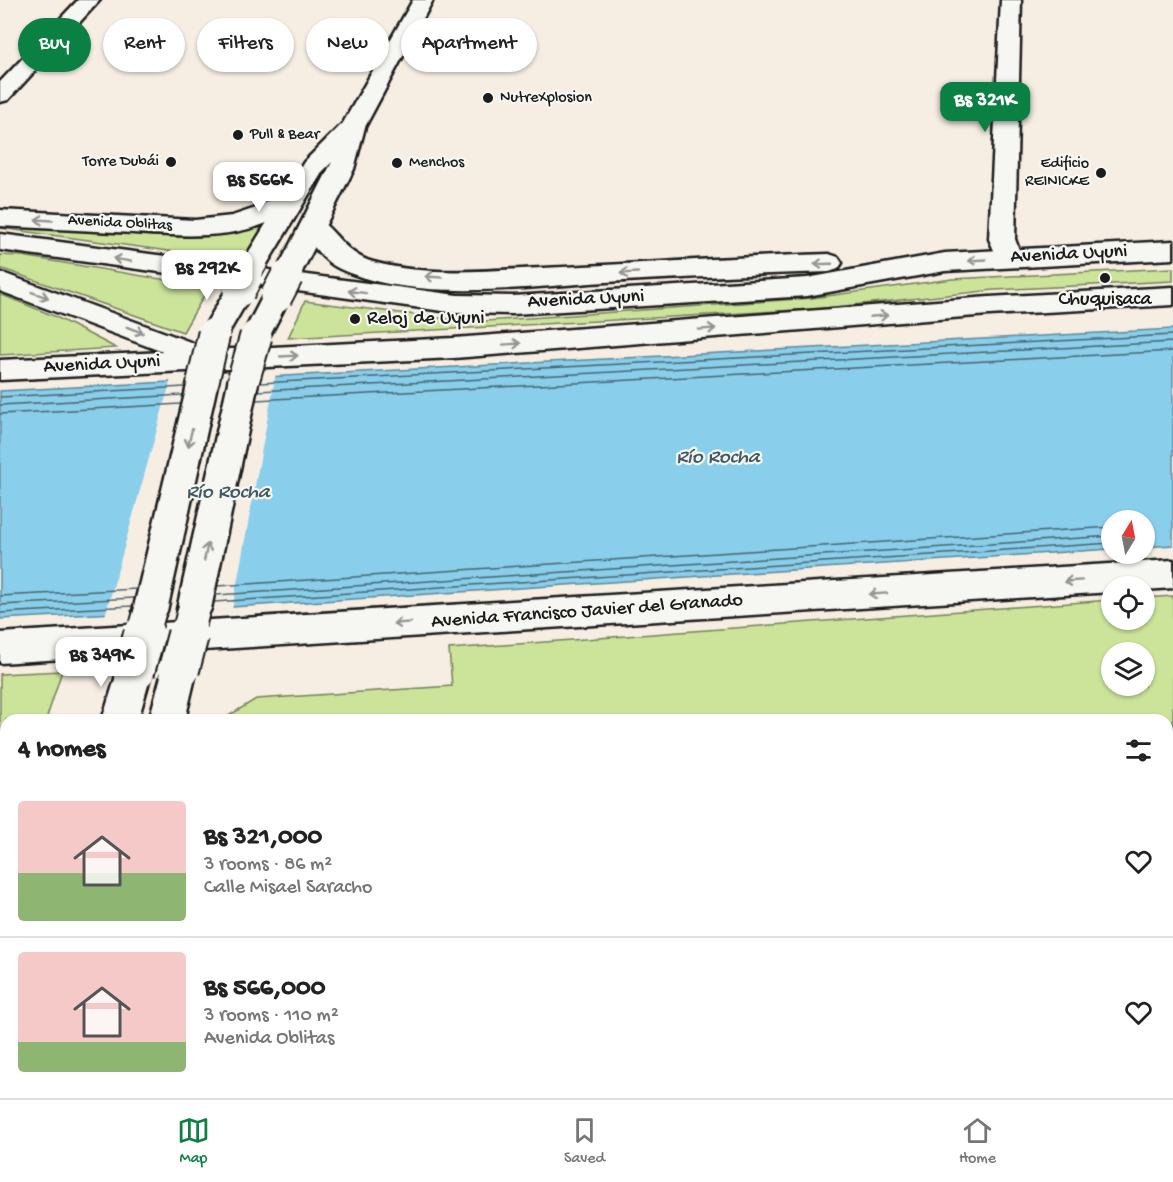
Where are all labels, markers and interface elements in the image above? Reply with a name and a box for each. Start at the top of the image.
chip: Buy [18,18,91,72]
chip: Rent [103,18,185,72]
chip: Filters [197,18,294,72]
chip: New [306,18,389,72]
chip: Apartment [401,18,537,72]
pin: Bs 321K [930,82,1040,133]
place label: NutreXplosion [500,89,592,108]
text: Bs 321K [954,90,1016,113]
marker: NutreXplosion [481,91,495,105]
place label: Pull & Bear [249,126,321,145]
marker: Pull & Bear [231,128,245,142]
place label: Torre Dubái [81,153,159,172]
place label: Menchos [409,154,465,173]
marker: Torre Dubái [164,155,178,169]
place label: Edificio REINICKE [1025,155,1090,192]
marker: Menchos [390,156,404,170]
pin: Bs 566K [204,162,314,213]
marker: Edificio REINICKE [1094,166,1108,180]
text: Bs 566K [227,170,291,193]
street label: Avenida Oblitas [67,212,174,236]
one-way arrow [34,215,54,226]
street label: Avenida Uyuni [1010,240,1128,270]
pin: Bs 292K [152,250,262,301]
one-way arrow [113,254,133,265]
one-way arrow [968,254,988,265]
text: Bs 292K [176,258,238,281]
one-way arrow [814,258,834,269]
one-way arrow [619,267,639,278]
one-way arrow [424,271,444,282]
marker: Chuquisaca [1098,271,1112,285]
street label: Avenida Uyuni [527,285,645,315]
one-way arrow [348,286,368,297]
place label: Chuquisaca [1058,289,1152,312]
one-way arrow [30,290,49,301]
place label: Reloj de Uyuni [367,308,485,331]
one-way arrow [869,310,888,321]
marker: Reloj de Uyuni [348,312,362,326]
one-way arrow [696,324,716,335]
one-way arrow [125,325,144,336]
one-way arrow [502,338,522,349]
street label: Avenida Uyuni [43,350,161,380]
one-way arrow [279,350,299,361]
one-way arrow [183,428,195,447]
water label: Río Rocha [676,446,761,471]
water label: Río Rocha [186,481,271,506]
north arrow [1101,510,1155,564]
map controls [1101,510,1155,696]
one-way arrow [201,543,213,562]
one-way arrow [1063,576,1083,587]
button: locate [1101,576,1155,630]
one-way arrow [869,588,889,599]
street label: Avenida Francisco Javier del Granado [430,590,744,634]
one-way arrow [393,618,413,629]
pin: Bs 349K [46,637,156,688]
button: layers [1101,642,1155,696]
text: Bs 349K [69,645,133,668]
icon: filters [1122,734,1155,767]
text: 4 homes [18,735,105,766]
text: Bs 321,000 [204,823,322,854]
icon: home [66,825,138,897]
icon: heart [1122,845,1155,878]
text: 3 rooms · 86 m² [204,854,332,877]
text: Calle Misael Saracho [204,877,372,900]
text: Bs 566,000 [204,974,326,1005]
icon: home [66,976,138,1048]
icon: heart [1122,996,1155,1029]
text: 3 rooms · 110 m² [204,1005,339,1028]
text: Avenida Oblitas [204,1028,334,1051]
tab: Map [177,1114,210,1169]
tab: Saved [564,1114,605,1169]
tab: Home [959,1114,996,1169]

